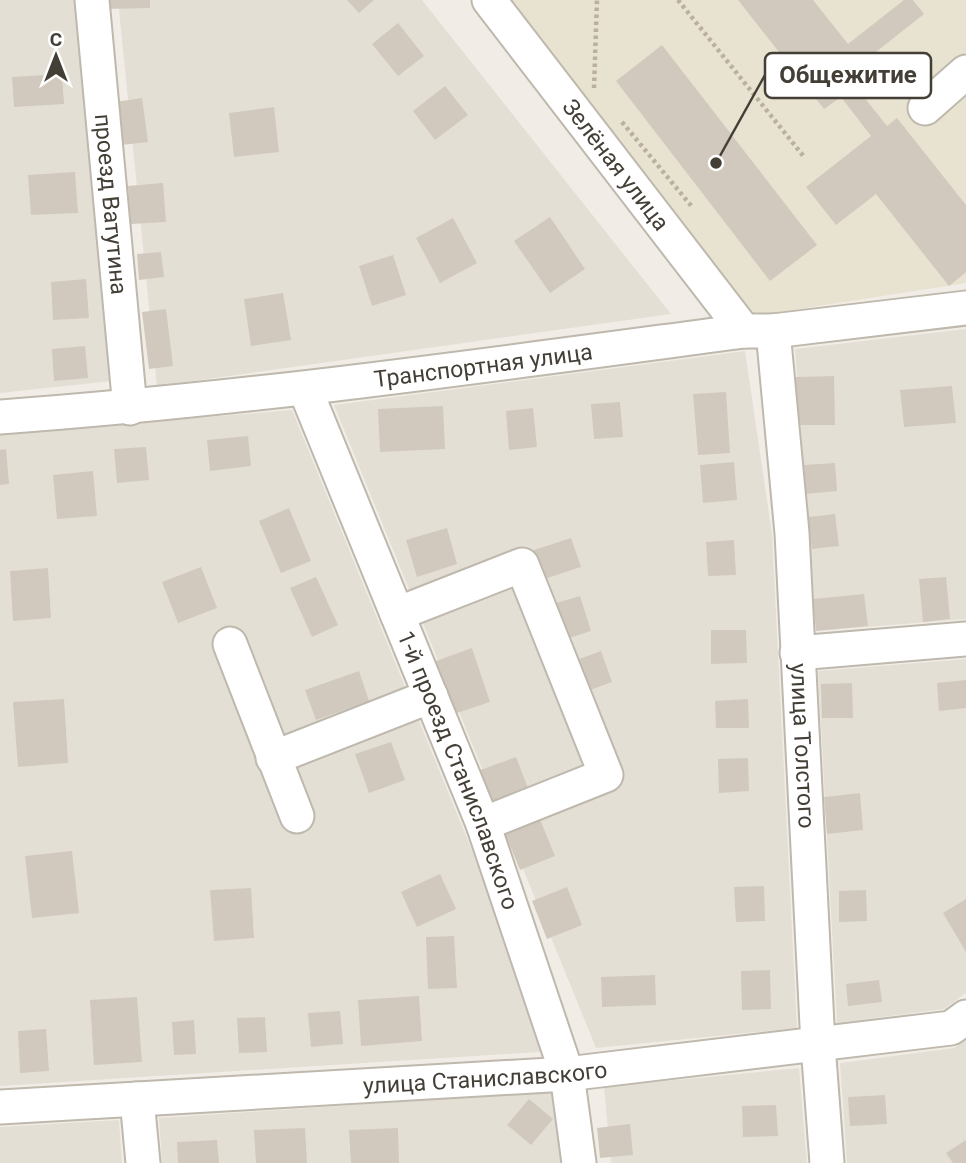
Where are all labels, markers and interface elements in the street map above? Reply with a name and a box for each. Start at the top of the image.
north arrow [21,21,91,91]
text: С [50,28,62,51]
callout: Общежитие [765,53,931,98]
text: Общежитие [779,61,917,89]
street label: Зелёная улица [557,94,675,236]
street label: проезд Ватутина [89,112,133,296]
street label: Транспортная улица [372,338,594,393]
street label: 1-й проезд Станиславского [392,627,524,913]
street label: улица Толстого [785,662,820,829]
street label: улица Станиславского [362,1056,609,1099]

